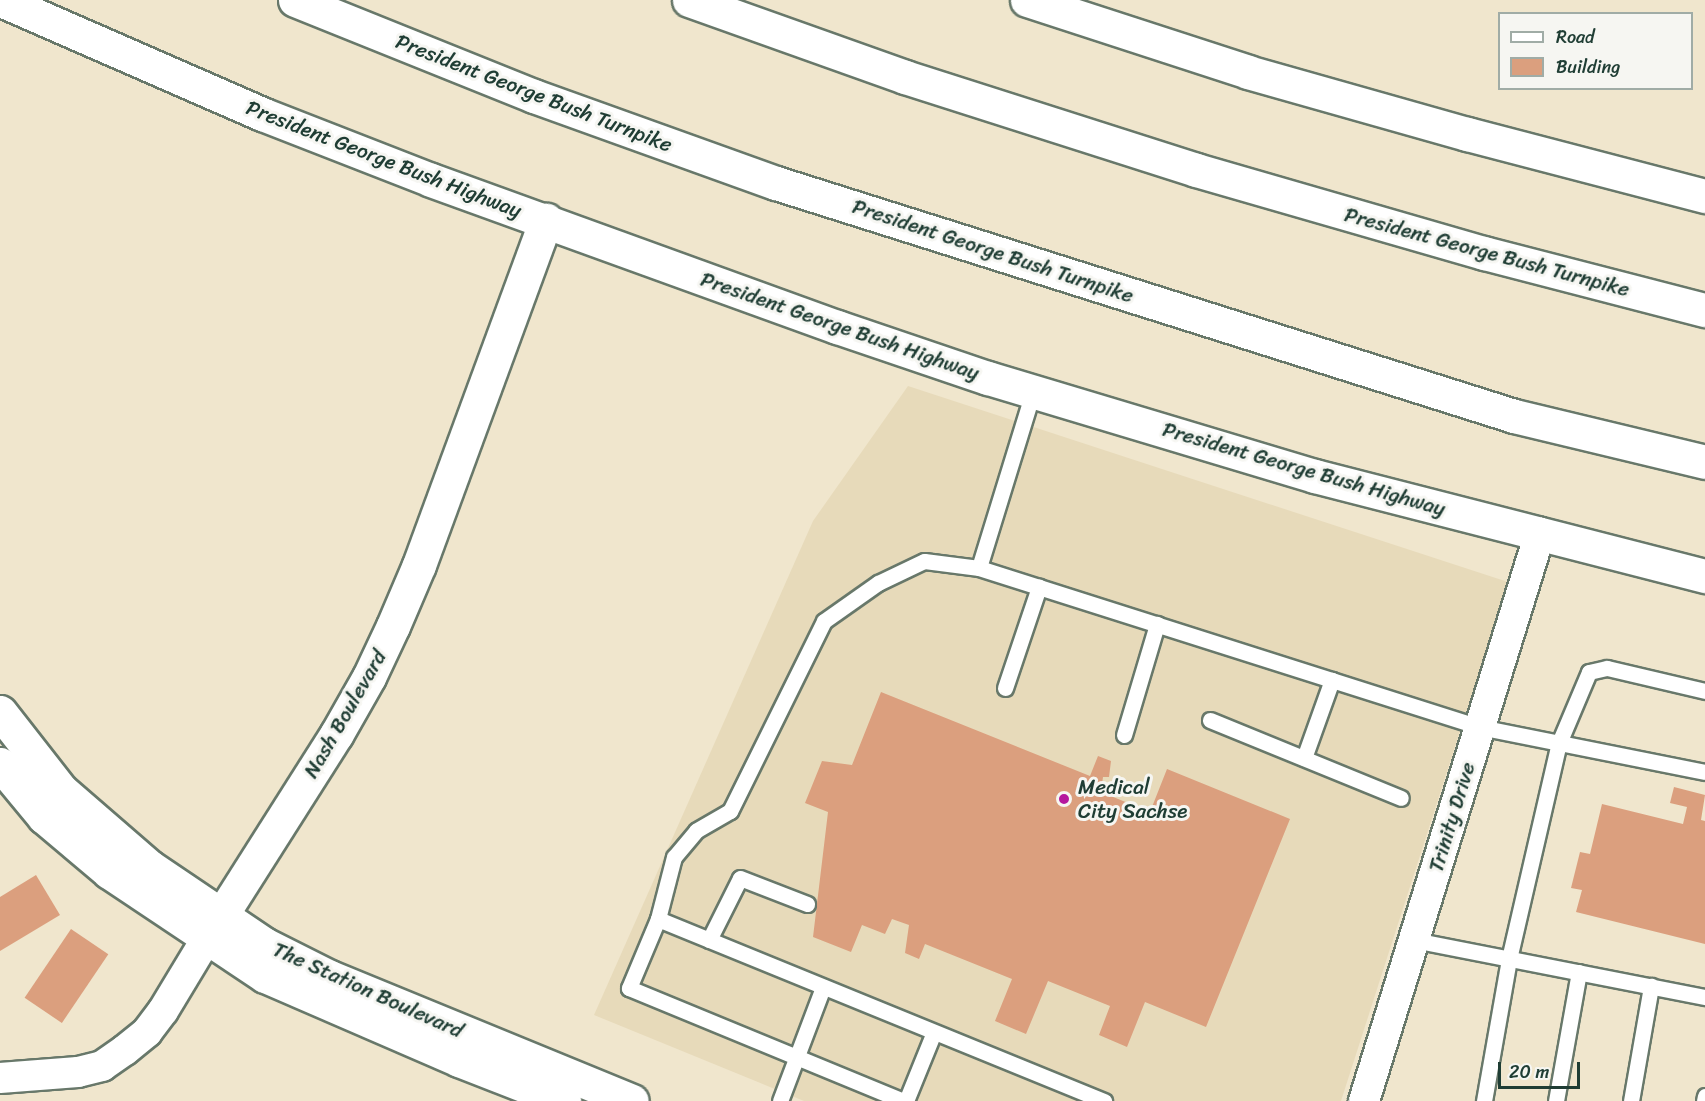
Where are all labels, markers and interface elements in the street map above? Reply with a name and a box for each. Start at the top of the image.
legend [1498,12,1693,90]
text: Road [1556,21,1595,53]
street label: President George Bush Turnpike [392,29,676,157]
text: Building [1556,51,1620,83]
street label: President George Bush Highway [243,95,525,223]
street label: President George Bush Turnpike [849,194,1137,308]
street label: President George Bush Turnpike [1342,202,1632,302]
street label: President George Bush Highway [697,266,983,386]
street label: President George Bush Highway [1160,417,1448,521]
street label: Nash Boulevard [298,646,392,782]
street label: Trinity Drive [1423,759,1481,875]
place label: Medical City Sachse [1078,774,1187,824]
marker: Medical City Sachse [1055,790,1073,808]
street label: The Station Boulevard [269,937,467,1043]
scale bar [1501,1050,1584,1088]
text: 20 m [1509,1056,1549,1088]

